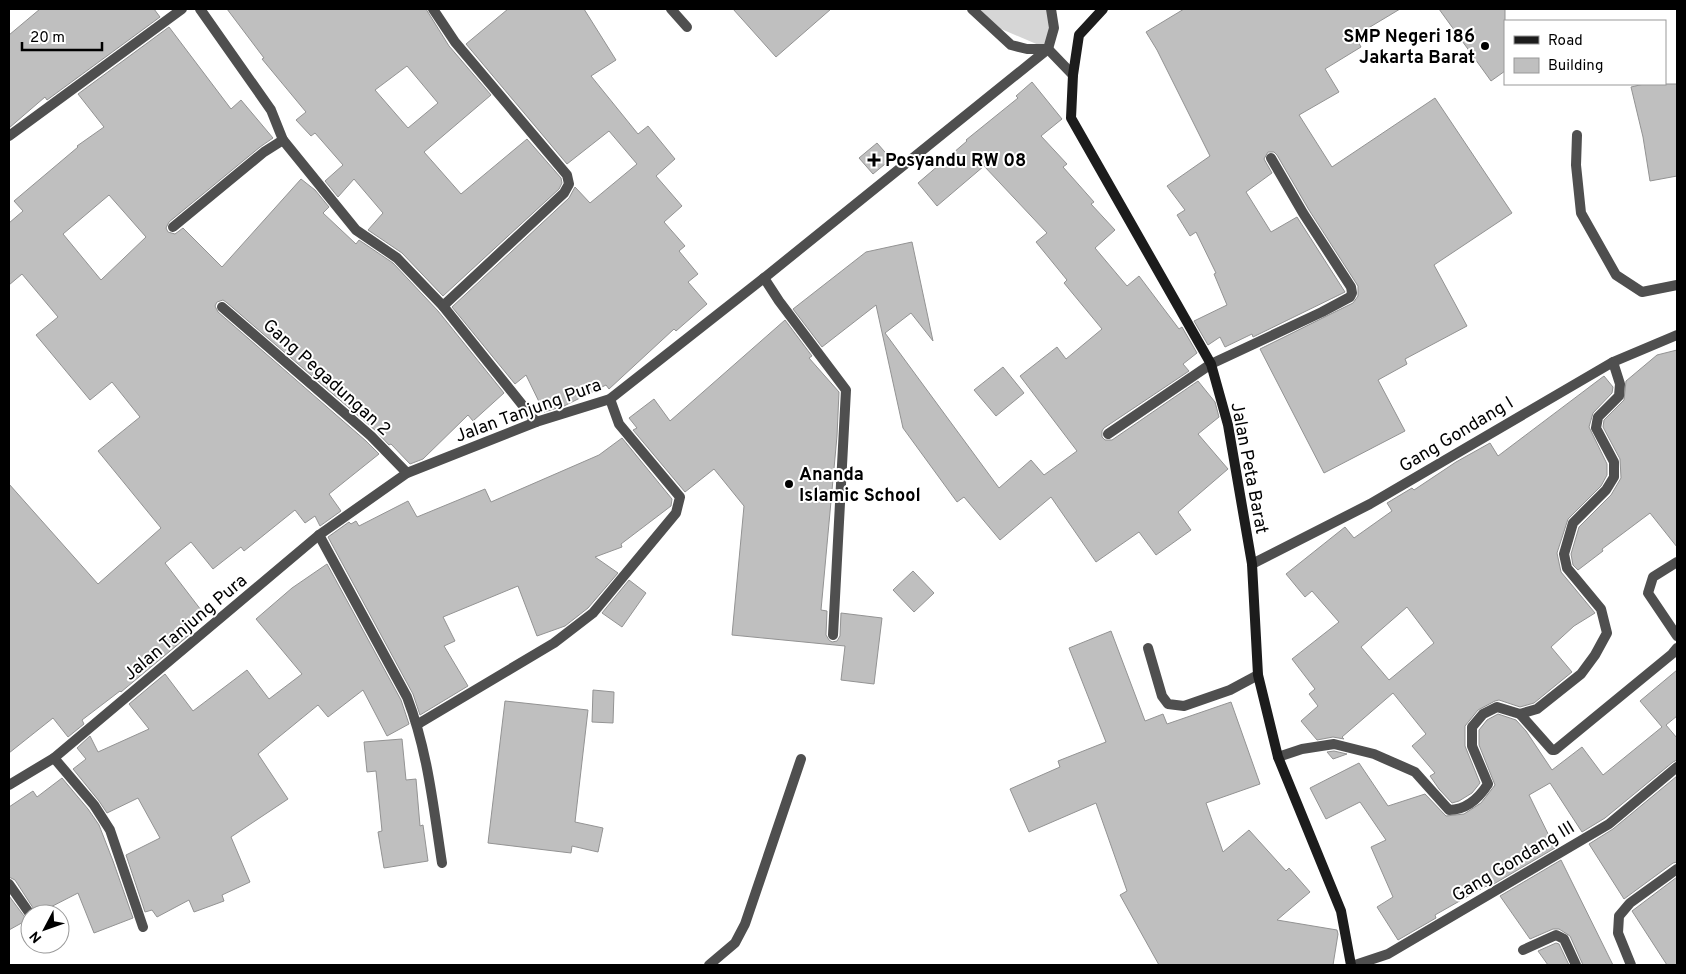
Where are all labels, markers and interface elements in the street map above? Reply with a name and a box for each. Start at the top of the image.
scale bar [22,20,102,52]
legend [1504,20,1666,85]
place label: SMP Negeri 186 Jakarta Barat [1343,26,1475,70]
text: 20 m [30,29,65,48]
text: Road [1548,32,1583,51]
marker: SMP Negeri 186 Jakarta Barat [1479,40,1491,52]
text: Building [1548,57,1603,76]
place label: Posyandu RW 08 [885,150,1026,173]
marker: Posyandu RW 08 [867,153,881,167]
street label: Gang Pegadungan 2 [257,315,395,442]
street label: Jalan Tanjung Pura [452,374,605,449]
street label: Gang Gondang I [1395,392,1518,478]
street label: Jalan Peta Barat [1224,401,1273,536]
place label: Ananda Islamic School [799,464,921,508]
marker: Ananda Islamic School [783,478,795,490]
street label: Jalan Tanjung Pura [120,570,252,686]
street label: Gang Gondang III [1448,817,1579,908]
north arrow [20,904,70,954]
text: N [27,927,46,946]

